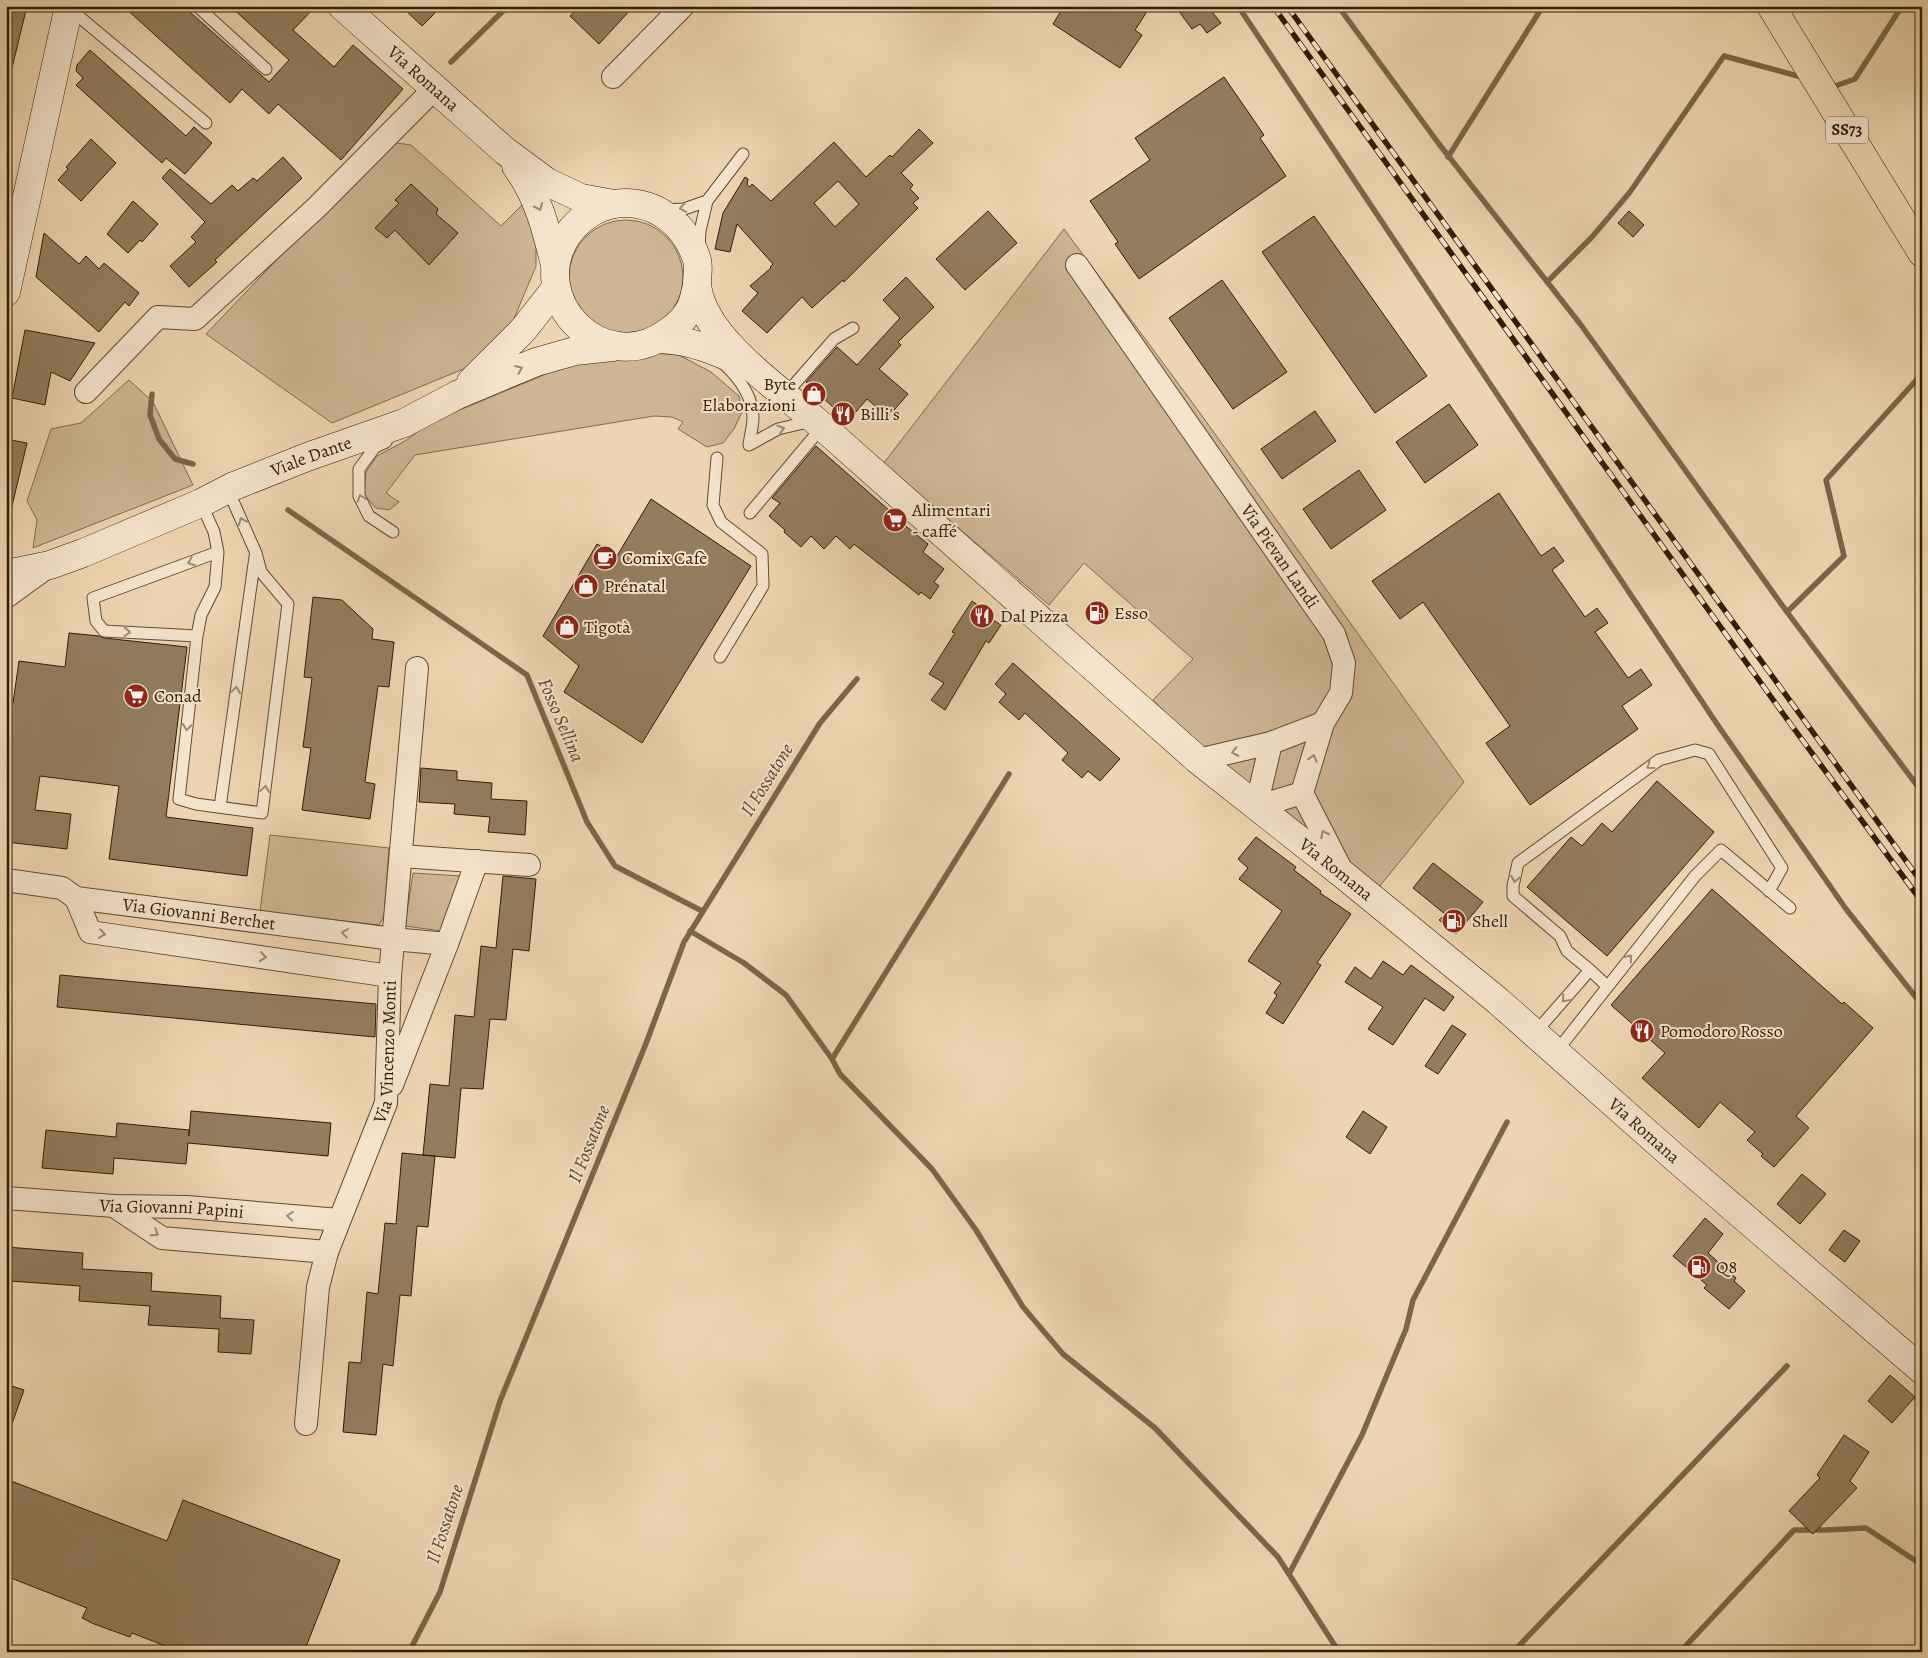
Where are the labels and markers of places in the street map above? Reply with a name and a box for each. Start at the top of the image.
place label: Byte Elaborazioni [702,372,796,417]
shop icon: Byte Elaborazioni [801,381,827,407]
restaurant icon: Billi's [830,401,856,427]
place label: Billi's [860,402,900,426]
place label: Alimentari - caffé [911,498,991,543]
supermarket icon: Alimentari - caffé [882,507,908,533]
cafe icon: Comix Cafè [592,545,618,571]
place label: Comix Cafè [622,546,707,570]
shop icon: Prénatal [573,573,599,599]
place label: Prénatal [604,574,666,598]
fuel station icon: Esso [1084,600,1110,626]
place label: Esso [1114,601,1148,625]
restaurant icon: Dal Pizza [969,603,995,629]
place label: Dal Pizza [1000,604,1069,628]
shop icon: Tigotà [554,614,580,640]
place label: Tigotà [584,615,631,639]
supermarket icon: Conad [123,683,149,709]
place label: Conad [154,684,202,708]
fuel station icon: Shell [1441,908,1467,934]
place label: Shell [1472,909,1508,933]
restaurant icon: Pomodoro Rosso [1629,1018,1655,1044]
place label: Pomodoro Rosso [1660,1019,1783,1043]
fuel station icon: Q8 [1686,1254,1712,1280]
place label: Q8 [1716,1255,1737,1279]

